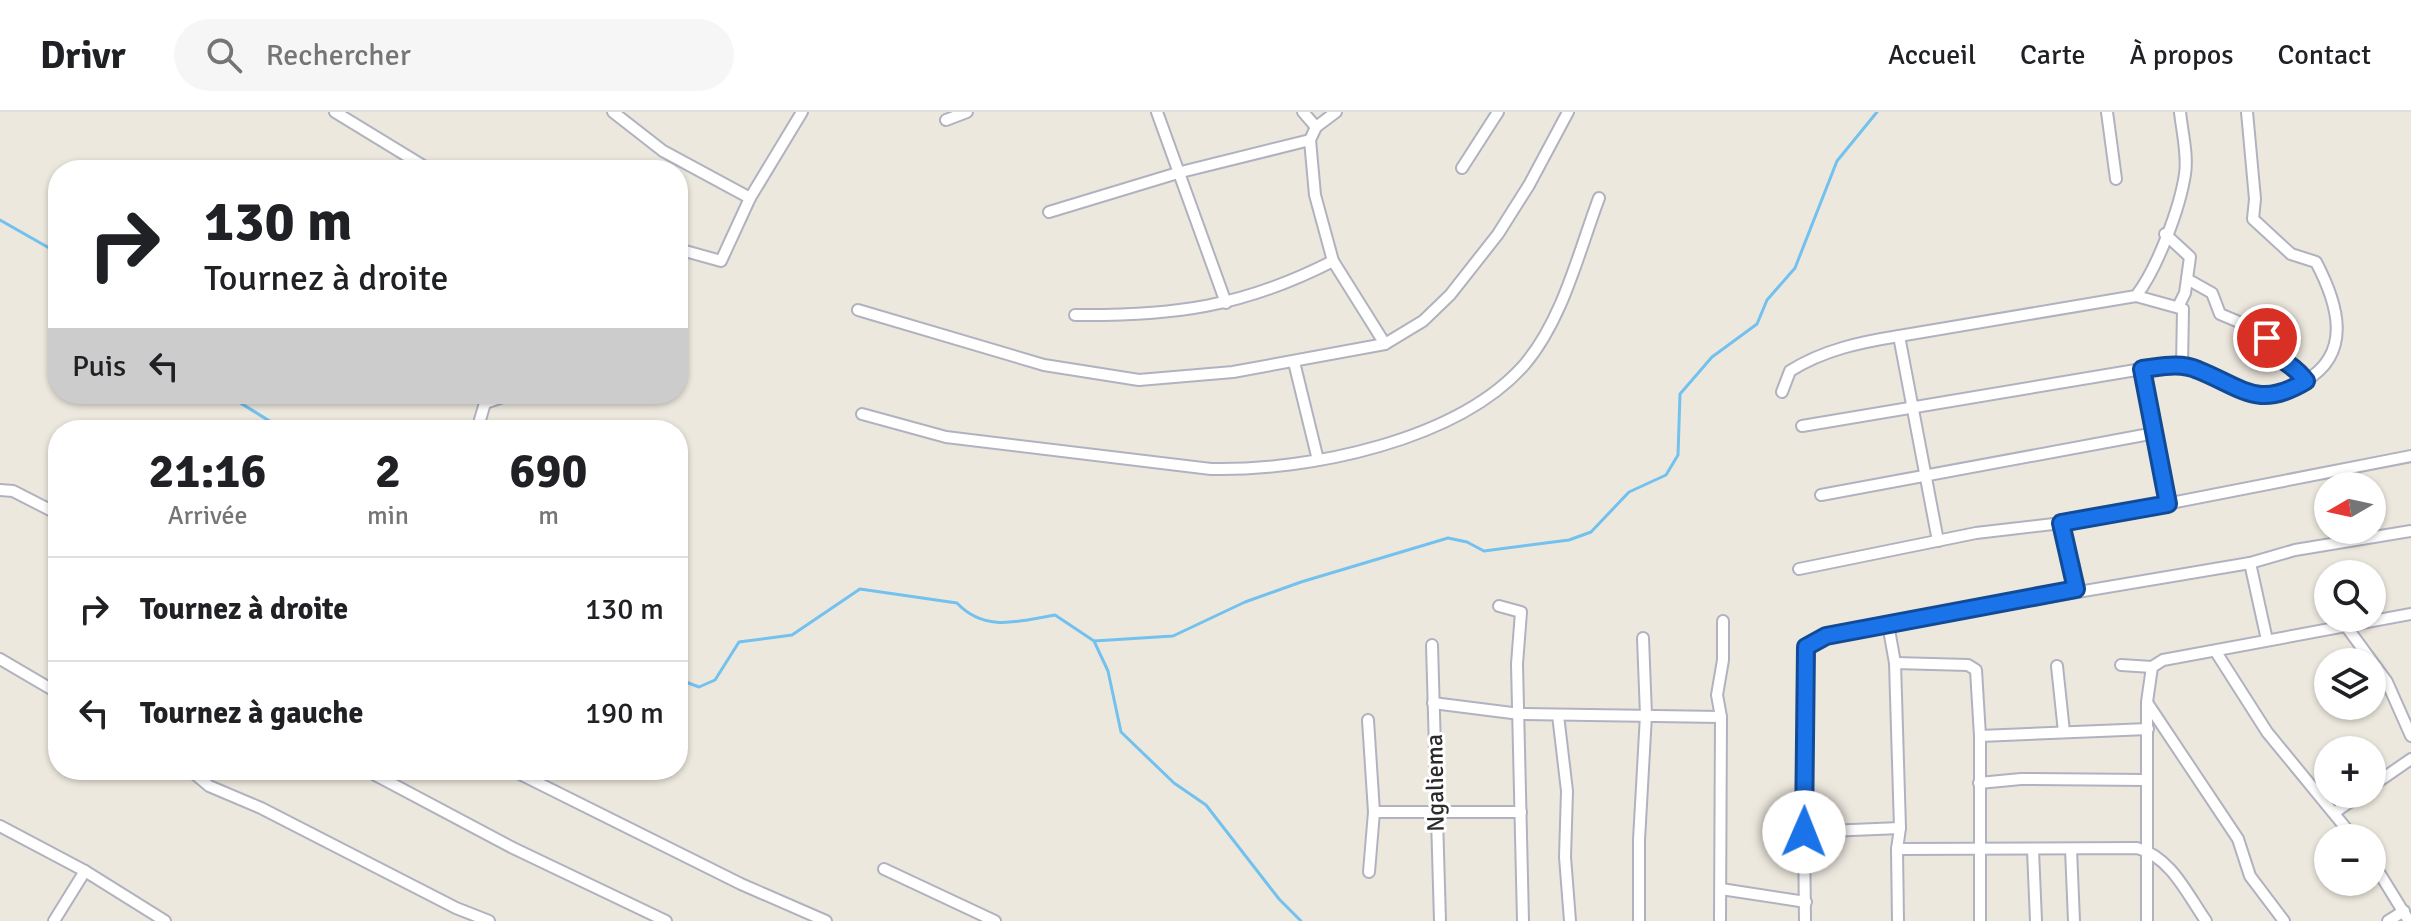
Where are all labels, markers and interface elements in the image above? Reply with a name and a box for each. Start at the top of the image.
search box [174,19,734,91]
text: Drivr [40,32,126,79]
icon: search [202,33,246,77]
text: Rechercher [266,37,411,74]
text: Accueil [1888,38,1976,72]
text: Carte [2020,38,2085,72]
text: À propos [2129,38,2234,72]
text: Contact [2278,38,2371,72]
text: 130 m [204,187,352,256]
icon: right [72,192,176,296]
text: Tournez à droite [204,256,448,301]
pin [2233,304,2301,372]
icon: arrive [2245,316,2289,360]
icon: left [142,344,186,388]
text: Puis [72,348,126,385]
text: 21:16 [149,442,266,501]
text: 2 [375,442,401,501]
text: 690 [510,442,587,501]
north arrow [2314,472,2386,544]
map controls [2314,472,2386,896]
text: Arrivée [168,500,247,532]
text: min [367,500,409,532]
text: m [538,500,559,532]
button: search [2314,560,2386,632]
icon: right [72,587,116,631]
text: Tournez à droite [140,591,348,628]
text: 130 m [585,591,664,628]
button: layers [2314,648,2386,720]
icon: left [72,691,116,735]
text: Tournez à gauche [140,695,363,732]
text: 190 m [585,695,664,732]
street label: Ngaliema [1419,734,1451,832]
button: + [2314,736,2386,808]
position arrow [1762,790,1846,874]
button: − [2314,824,2386,896]

